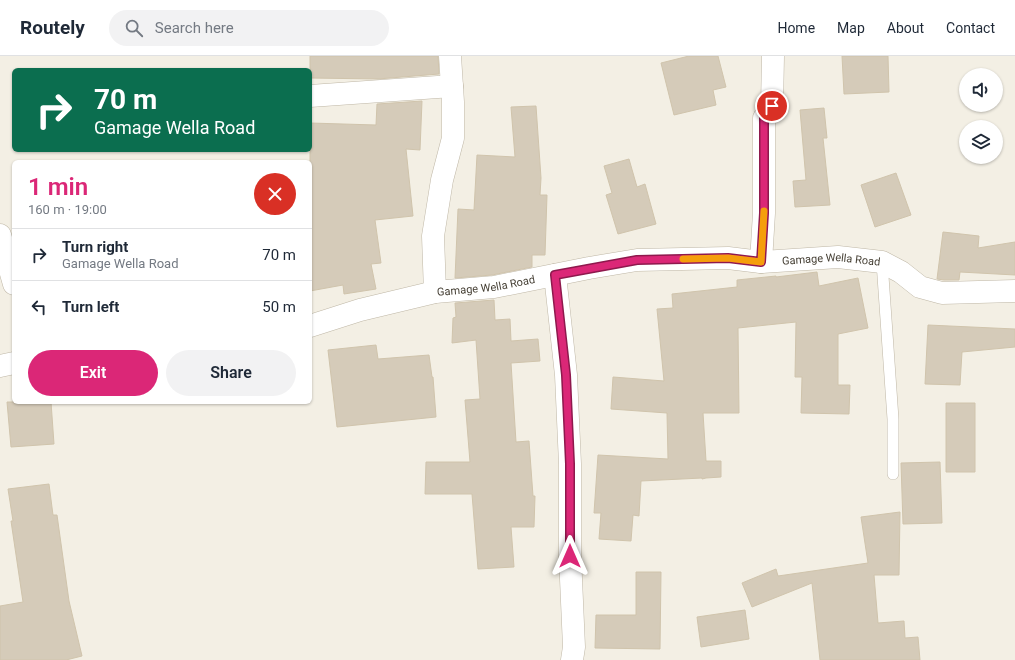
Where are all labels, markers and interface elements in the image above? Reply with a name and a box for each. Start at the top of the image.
search box [109,10,389,46]
text: Routely [20,16,85,39]
icon: search [123,17,145,39]
text: Search here [155,19,234,37]
text: Home [777,20,815,36]
text: Map [837,20,865,36]
text: About [887,20,924,36]
text: Contact [946,20,995,36]
map controls [959,68,1003,164]
button: sound [959,68,1003,112]
text: 70 m [94,83,157,116]
icon: right [28,84,80,136]
pin [755,89,789,123]
icon: arrive [761,95,783,117]
text: Gamage Wella Road [94,117,255,138]
button: layers [959,120,1003,164]
text: 1 min [28,173,88,201]
button: close [254,173,296,215]
text: 160 m · 19:00 [28,202,107,217]
text: Turn right [62,238,128,256]
icon: right [28,244,50,266]
text: 70 m [262,246,296,264]
street label: Gamage Wella Road [782,251,881,269]
text: Gamage Wella Road [62,256,179,271]
street label: Gamage Wella Road [437,273,536,299]
icon: left [28,296,50,318]
text: Turn left [62,298,119,316]
text: 50 m [262,298,296,316]
button: Exit [28,350,158,396]
button: Share [166,350,296,396]
position arrow [549,535,591,577]

